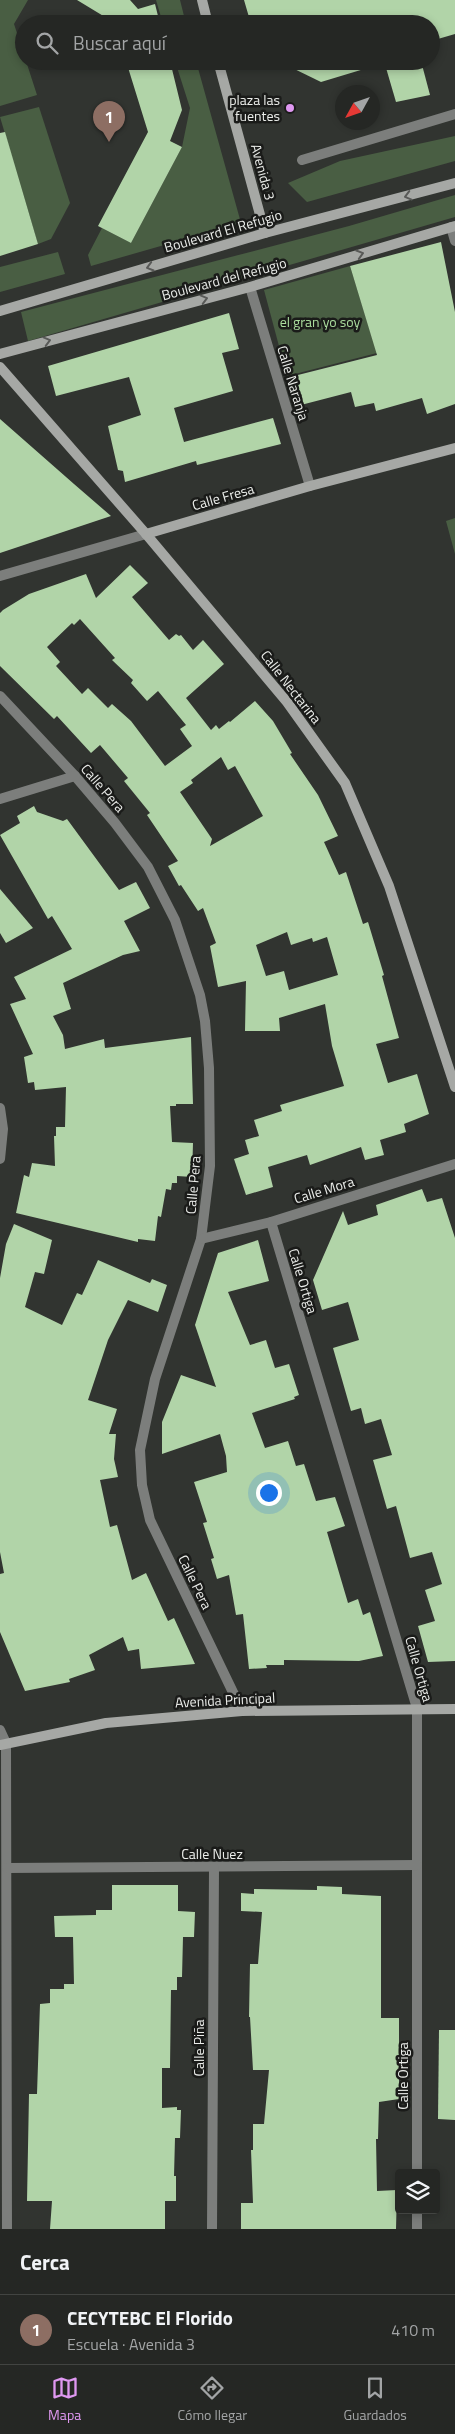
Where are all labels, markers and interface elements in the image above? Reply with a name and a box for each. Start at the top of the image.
search box [15,15,440,70]
text: Buscar aquí [73,28,166,57]
icon: search [33,29,61,57]
north arrow [335,85,380,130]
place label: plaza las fuentes [229,89,280,126]
pin: 1 [93,101,125,142]
marker: plaza las fuentes [284,102,296,114]
street label: Avenida 3 [246,141,281,202]
one-way arrow [404,190,412,200]
street label: Boulevard El Refugio [161,204,284,257]
one-way arrow [356,250,364,260]
street label: Boulevard del Refugio [159,252,289,305]
one-way arrow [146,261,155,271]
one-way arrow [200,294,209,305]
park label: el gran yo soy [280,311,361,332]
one-way arrow [42,336,51,346]
street label: Calle Naranja [272,343,315,423]
street label: Calle Fresa [189,478,256,515]
street label: Calle Nectarina [256,645,327,728]
street label: Calle Pera [76,759,130,817]
street label: Calle Pera [179,1155,206,1215]
street label: Calle Mora [291,1170,357,1209]
street label: Calle Ortiga [284,1245,323,1316]
your location [256,1480,282,1506]
street label: Calle Pera [173,1551,218,1613]
street label: Calle Ortiga [400,1634,439,1704]
street label: Avenida Principal [174,1686,276,1713]
street label: Calle Nuez [181,1843,243,1864]
street label: Calle Piña [188,2019,209,2077]
street label: Calle Ortiga [392,2042,413,2110]
map controls [395,2169,440,2214]
button: layers [395,2169,440,2214]
text: Cerca [20,2246,70,2278]
text: CECYTEBC El Florido [67,2303,233,2332]
text: 1 [32,2318,40,2342]
text: 410 m [391,2318,435,2342]
text: Escuela · Avenida 3 [67,2332,195,2356]
tab: Mapa [48,2374,81,2425]
tab: Cómo llegar [178,2374,247,2425]
tab: Guardados [343,2374,407,2425]

